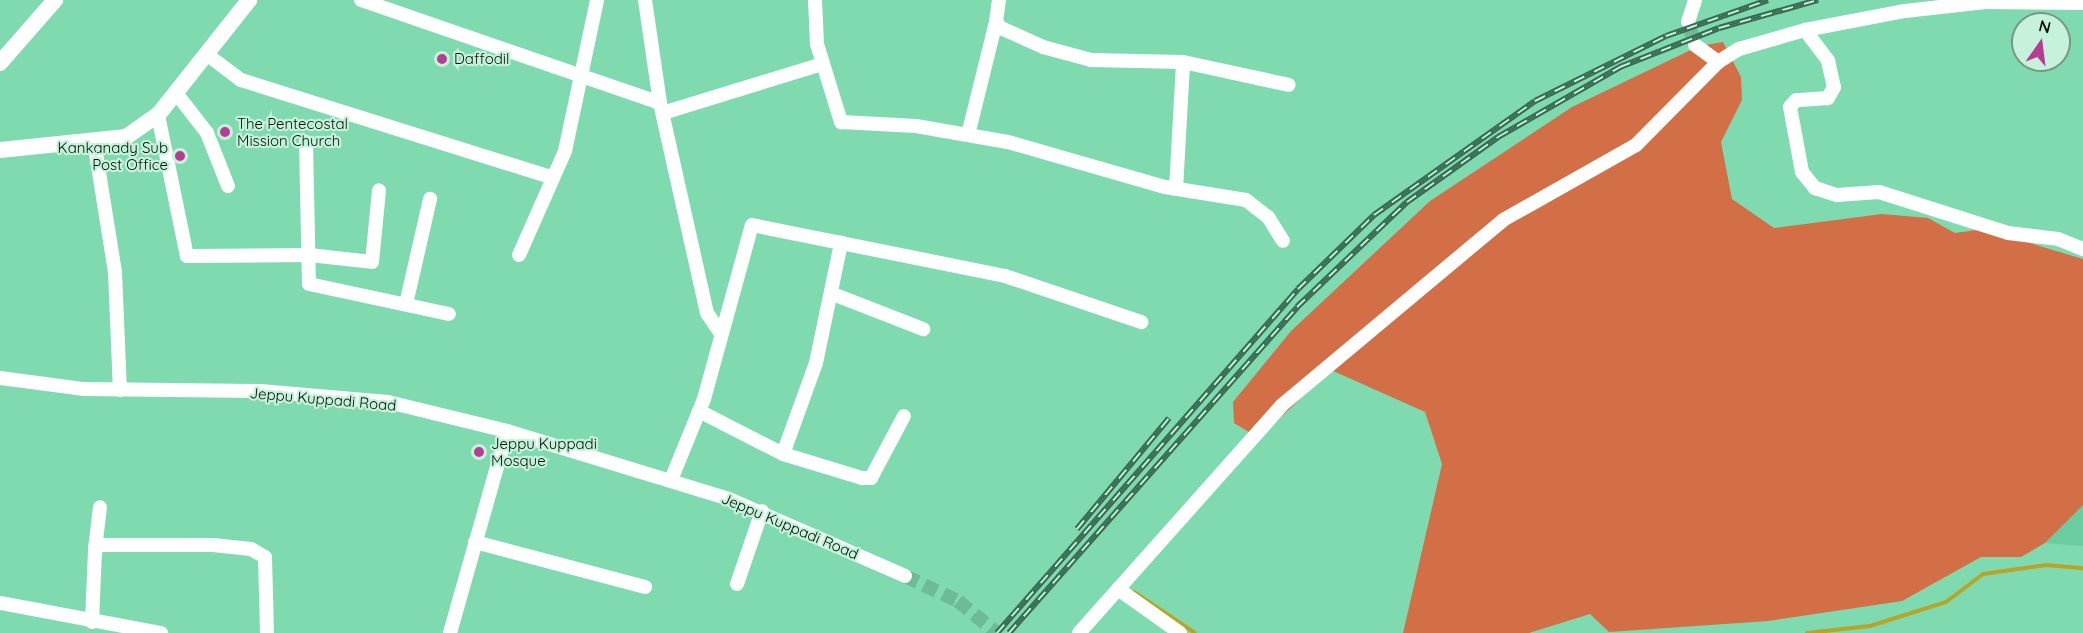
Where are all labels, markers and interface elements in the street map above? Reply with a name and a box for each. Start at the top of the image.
north arrow [2011,12,2071,72]
text: N [2037,15,2053,38]
place label: Daffodil [454,50,509,68]
marker: Daffodil [435,52,449,66]
place label: The Pentecostal Mission Church [237,114,348,149]
marker: The Pentecostal Mission Church [218,125,232,139]
place label: Kankanady Sub Post Office [58,138,168,173]
marker: Kankanady Sub Post Office [173,149,187,163]
street label: Jeppu Kuppadi Road [249,384,397,414]
place label: Jeppu Kuppadi Mosque [491,434,597,469]
marker: Jeppu Kuppadi Mosque [472,445,486,459]
street label: Jeppu Kuppadi Road [719,489,861,563]

